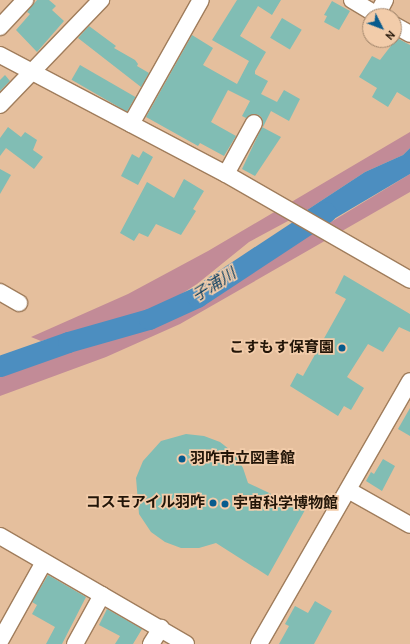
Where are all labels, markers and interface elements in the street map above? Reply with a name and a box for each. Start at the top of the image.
north arrow [362,8,402,48]
text: N [382,28,398,43]
water label: 子浦川 [189,264,239,306]
place label: こすもす保育園 [229,339,334,357]
marker: こすもす保育園 [337,343,347,353]
place label: 羽咋市立図書館 [190,450,295,468]
marker: 羽咋市立図書館 [177,454,187,464]
place label: コスモアイル羽咋 [85,494,205,512]
place label: 宇宙科学博物館 [233,495,338,513]
marker: コスモアイル羽咋 [208,498,218,508]
marker: 宇宙科学博物館 [220,499,230,509]

